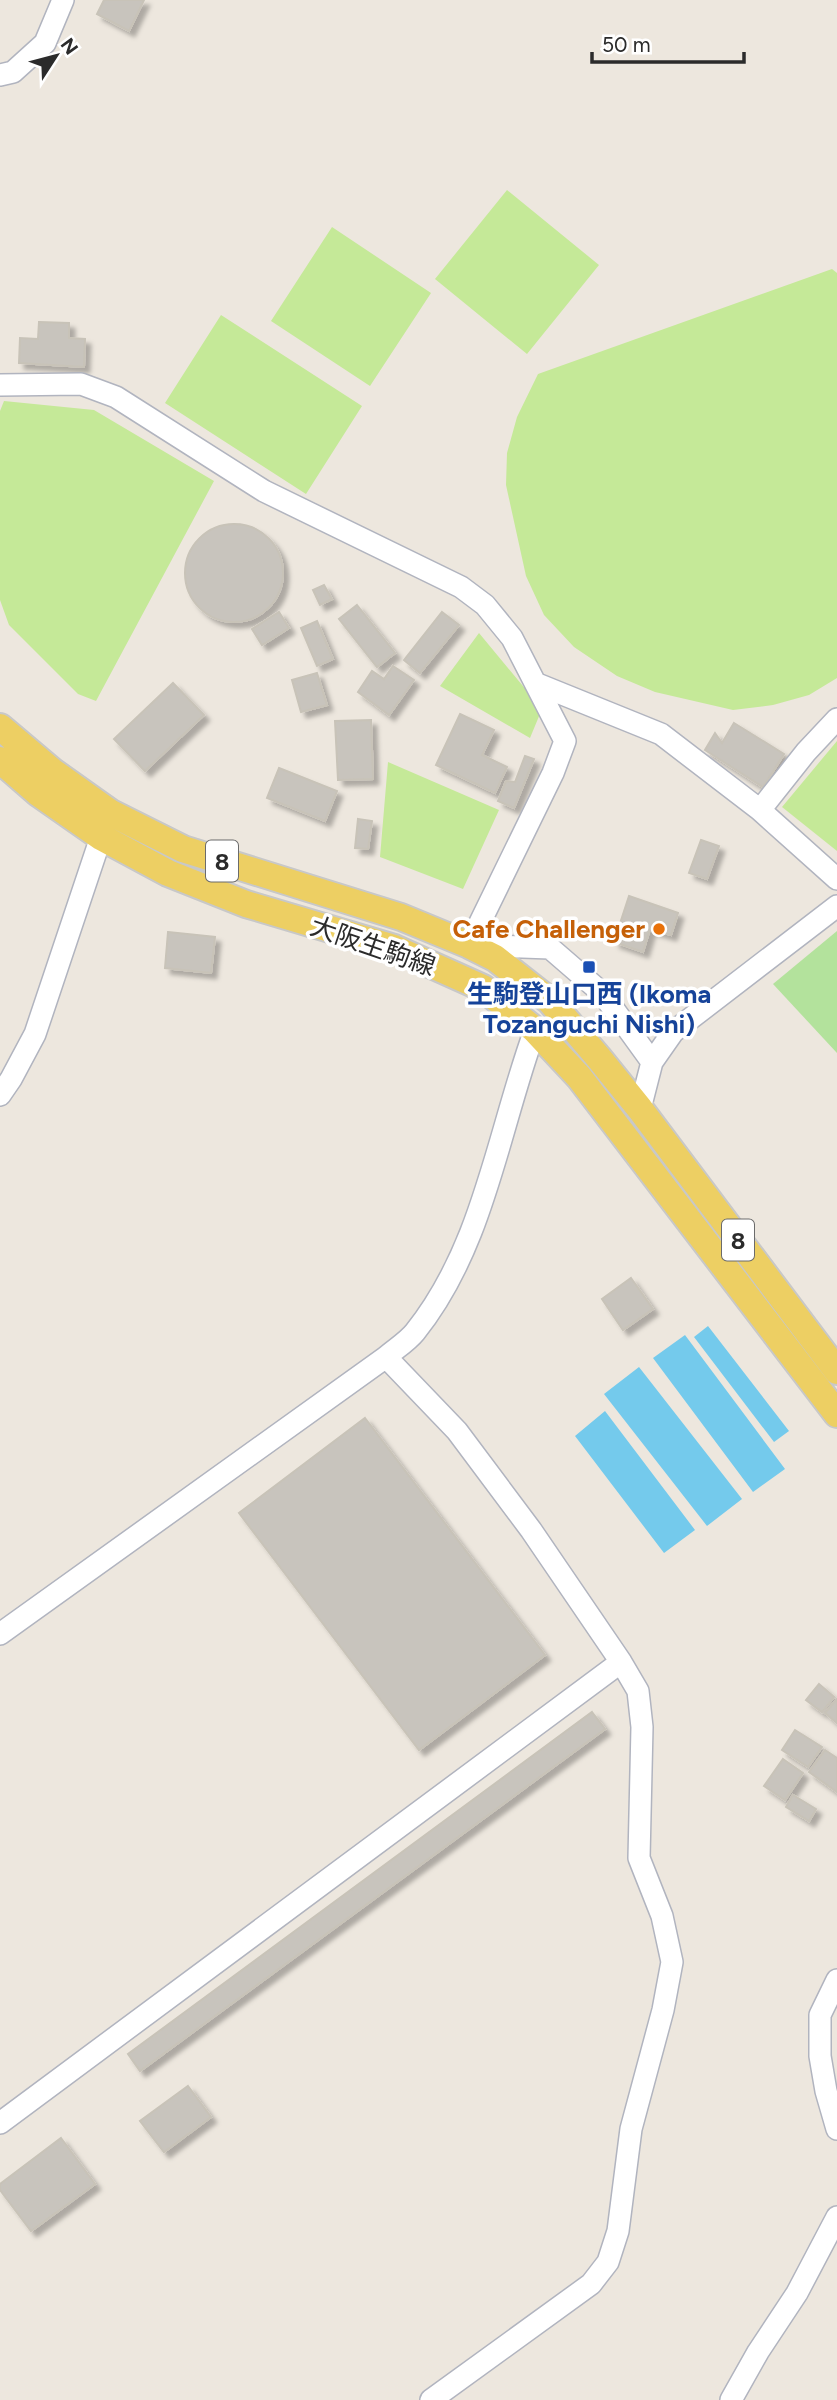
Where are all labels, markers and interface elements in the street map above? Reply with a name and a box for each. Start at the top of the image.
north arrow [21,21,91,91]
scale bar [592,21,744,65]
text: 50 m [602,32,651,57]
text: N [56,34,83,59]
road number: 8 [206,840,238,882]
street label: 大阪生駒線 [306,910,440,982]
place label: Cafe Challenger [452,913,645,945]
marker: Cafe Challenger [651,921,667,937]
marker: 生駒登山口西 (Ikoma Tozanguchi Nishi) [581,959,597,975]
place label: 生駒登山口西 (Ikoma Tozanguchi Nishi) [467,978,711,1040]
road number: 8 [722,1220,754,1260]

